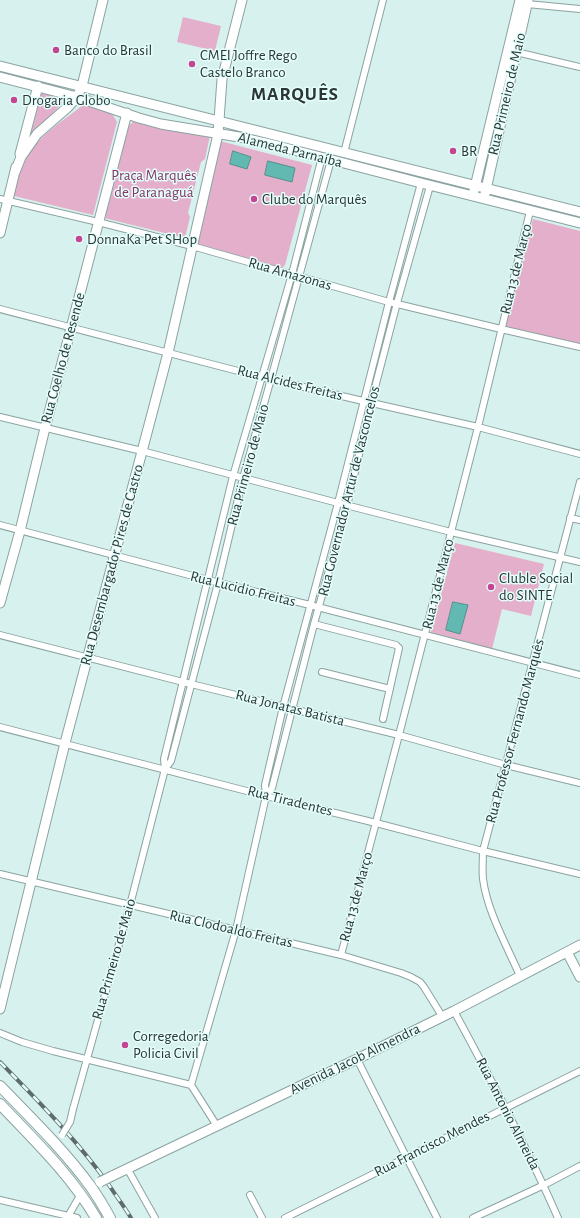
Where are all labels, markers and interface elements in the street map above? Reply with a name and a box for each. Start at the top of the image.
street label: Rua Primeiro de Maio [484,31,530,157]
place label: Banco do Brasil [64,41,152,59]
marker: Banco do Brasil [51,45,61,55]
place label: CMEI Joffre Rego Castelo Branco [200,46,297,81]
marker: CMEI Joffre Rego Castelo Branco [187,59,197,69]
district label: MARQUÊS [251,83,339,105]
place label: Drogaria Globo [22,91,111,109]
marker: Drogaria Globo [9,95,19,105]
street label: Alameda Parnaíba [236,128,344,172]
place label: BR [461,142,477,160]
marker: BR [448,146,458,156]
park label: Praça Marquês de Paranaguá [111,166,197,201]
place label: Clube do Marquês [262,190,367,208]
marker: Clube do Marquês [249,194,259,204]
street label: Rua 13 de Março [496,222,536,316]
place label: DonnaKa Pet SHop [87,230,197,248]
marker: DonnaKa Pet SHop [74,234,84,244]
street label: Rua Amazonas [246,254,334,294]
street label: Rua Coelho de Resende [37,290,89,426]
street label: Rua Alcides Freitas [235,361,345,405]
street label: Rua Governador Artur de Vasconcelos [314,384,384,598]
street label: Rua Primeiro de Maio [223,402,273,528]
street label: Rua Desembargador Pires de Castro [76,462,148,668]
street label: Rua 13 de Março [418,537,458,631]
street label: Rua Lucidio Freitas [188,567,298,611]
place label: Cluble Social do SINTE [499,569,573,604]
marker: Cluble Social do SINTE [486,582,496,592]
street label: Rua Professor Fernando Marquês [482,637,548,825]
street label: Rua Jonatas Batista [234,686,346,730]
street label: Rua Tiradentes [246,782,334,820]
street label: Rua 13 de Março [335,850,377,944]
street label: Rua Primeiro de Maio [88,896,140,1022]
street label: Rua Clodoaldo Freitas [168,906,294,952]
street label: Avenida Jacob Almendra [287,1020,423,1098]
place label: Corregedoria Policia Civil [133,1027,209,1062]
marker: Corregedoria Policia Civil [120,1040,130,1050]
street label: Rua Antonio Almeida [472,1055,544,1173]
street label: Rua Francisco Mendes [371,1107,493,1181]

